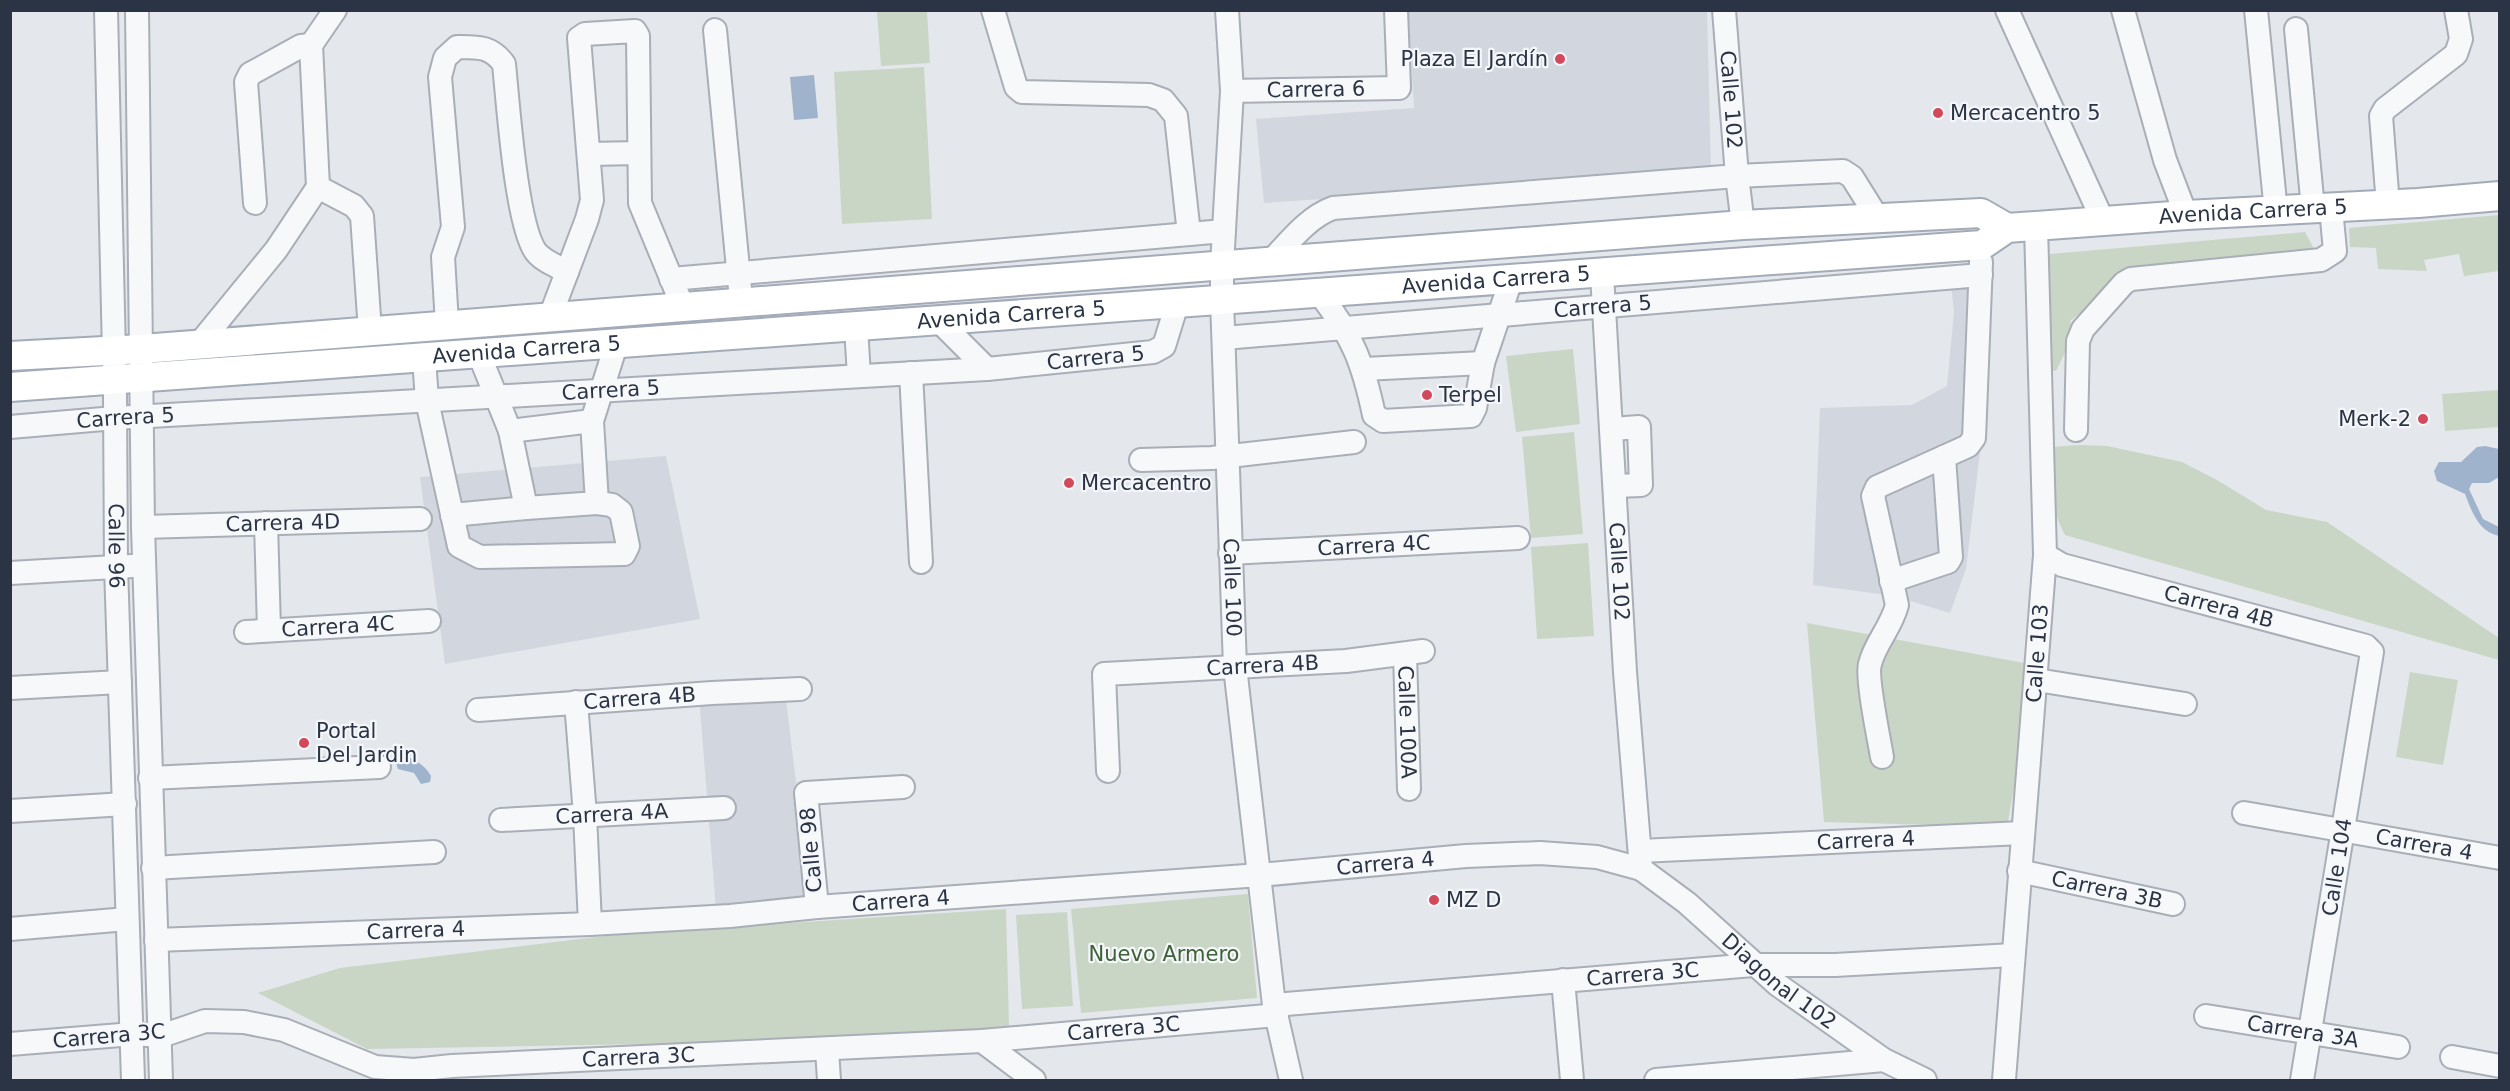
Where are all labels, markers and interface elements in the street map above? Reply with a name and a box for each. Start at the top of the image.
place label: Plaza El Jardín [1400,47,1548,71]
street label: Calle 102 [1715,49,1747,150]
marker: Plaza El Jardín [1553,52,1567,66]
street label: Carrera 6 [1267,77,1365,102]
place label: Mercacentro 5 [1950,101,2101,125]
marker: Mercacentro 5 [1931,106,1945,120]
street label: Avenida Carrera 5 [2158,195,2348,229]
street label: Avenida Carrera 5 [1401,261,1591,299]
street label: Carrera 5 [1553,290,1653,323]
street label: Avenida Carrera 5 [916,296,1107,334]
street label: Avenida Carrera 5 [432,331,622,369]
street label: Carrera 5 [1045,341,1146,375]
street label: Carrera 5 [561,375,661,405]
place label: Terpel [1438,383,1502,407]
marker: Terpel [1420,388,1434,402]
street label: Carrera 5 [75,403,175,433]
place label: Merk-2 [2338,407,2411,431]
marker: Merk-2 [2416,412,2430,426]
place label: Mercacentro [1081,471,1212,495]
marker: Mercacentro [1062,476,1076,490]
street label: Calle 96 [104,503,129,589]
street label: Carrera 4D [225,509,341,537]
street label: Calle 102 [1604,521,1634,622]
street label: Carrera 4C [1317,531,1431,560]
street label: Calle 100 [1218,538,1246,637]
street label: Carrera 4B [2161,581,2276,633]
street label: Calle 103 [2022,603,2053,704]
street label: Carrera 4C [281,611,395,642]
street label: Carrera 4B [1206,650,1320,680]
street label: Calle 100A [1393,665,1421,780]
street label: Carrera 4B [582,682,697,714]
place label: Portal Del Jardin [316,719,417,767]
marker: Portal Del Jardin [297,736,311,750]
street label: Carrera 4A [555,799,669,829]
street label: Calle 98 [795,806,827,894]
street label: Calle 104 [2317,816,2357,918]
street label: Carrera 4 [2374,824,2475,865]
street label: Carrera 4 [1816,826,1916,855]
street label: Carrera 4 [1335,847,1435,880]
street label: Carrera 3B [2049,866,2165,913]
street label: Carrera 4 [851,885,951,916]
place label: MZ D [1446,888,1501,912]
marker: MZ D [1427,893,1441,907]
street label: Carrera 4 [366,917,465,944]
street label: Diagonal 102 [1717,928,1841,1034]
park label: Nuevo Armero [1089,942,1239,966]
street label: Carrera 3C [1585,958,1700,991]
street label: Carrera 3A [2245,1011,2361,1053]
street label: Carrera 3C [1066,1012,1181,1045]
street label: Carrera 3C [52,1019,166,1053]
street label: Carrera 3C [581,1043,696,1072]

